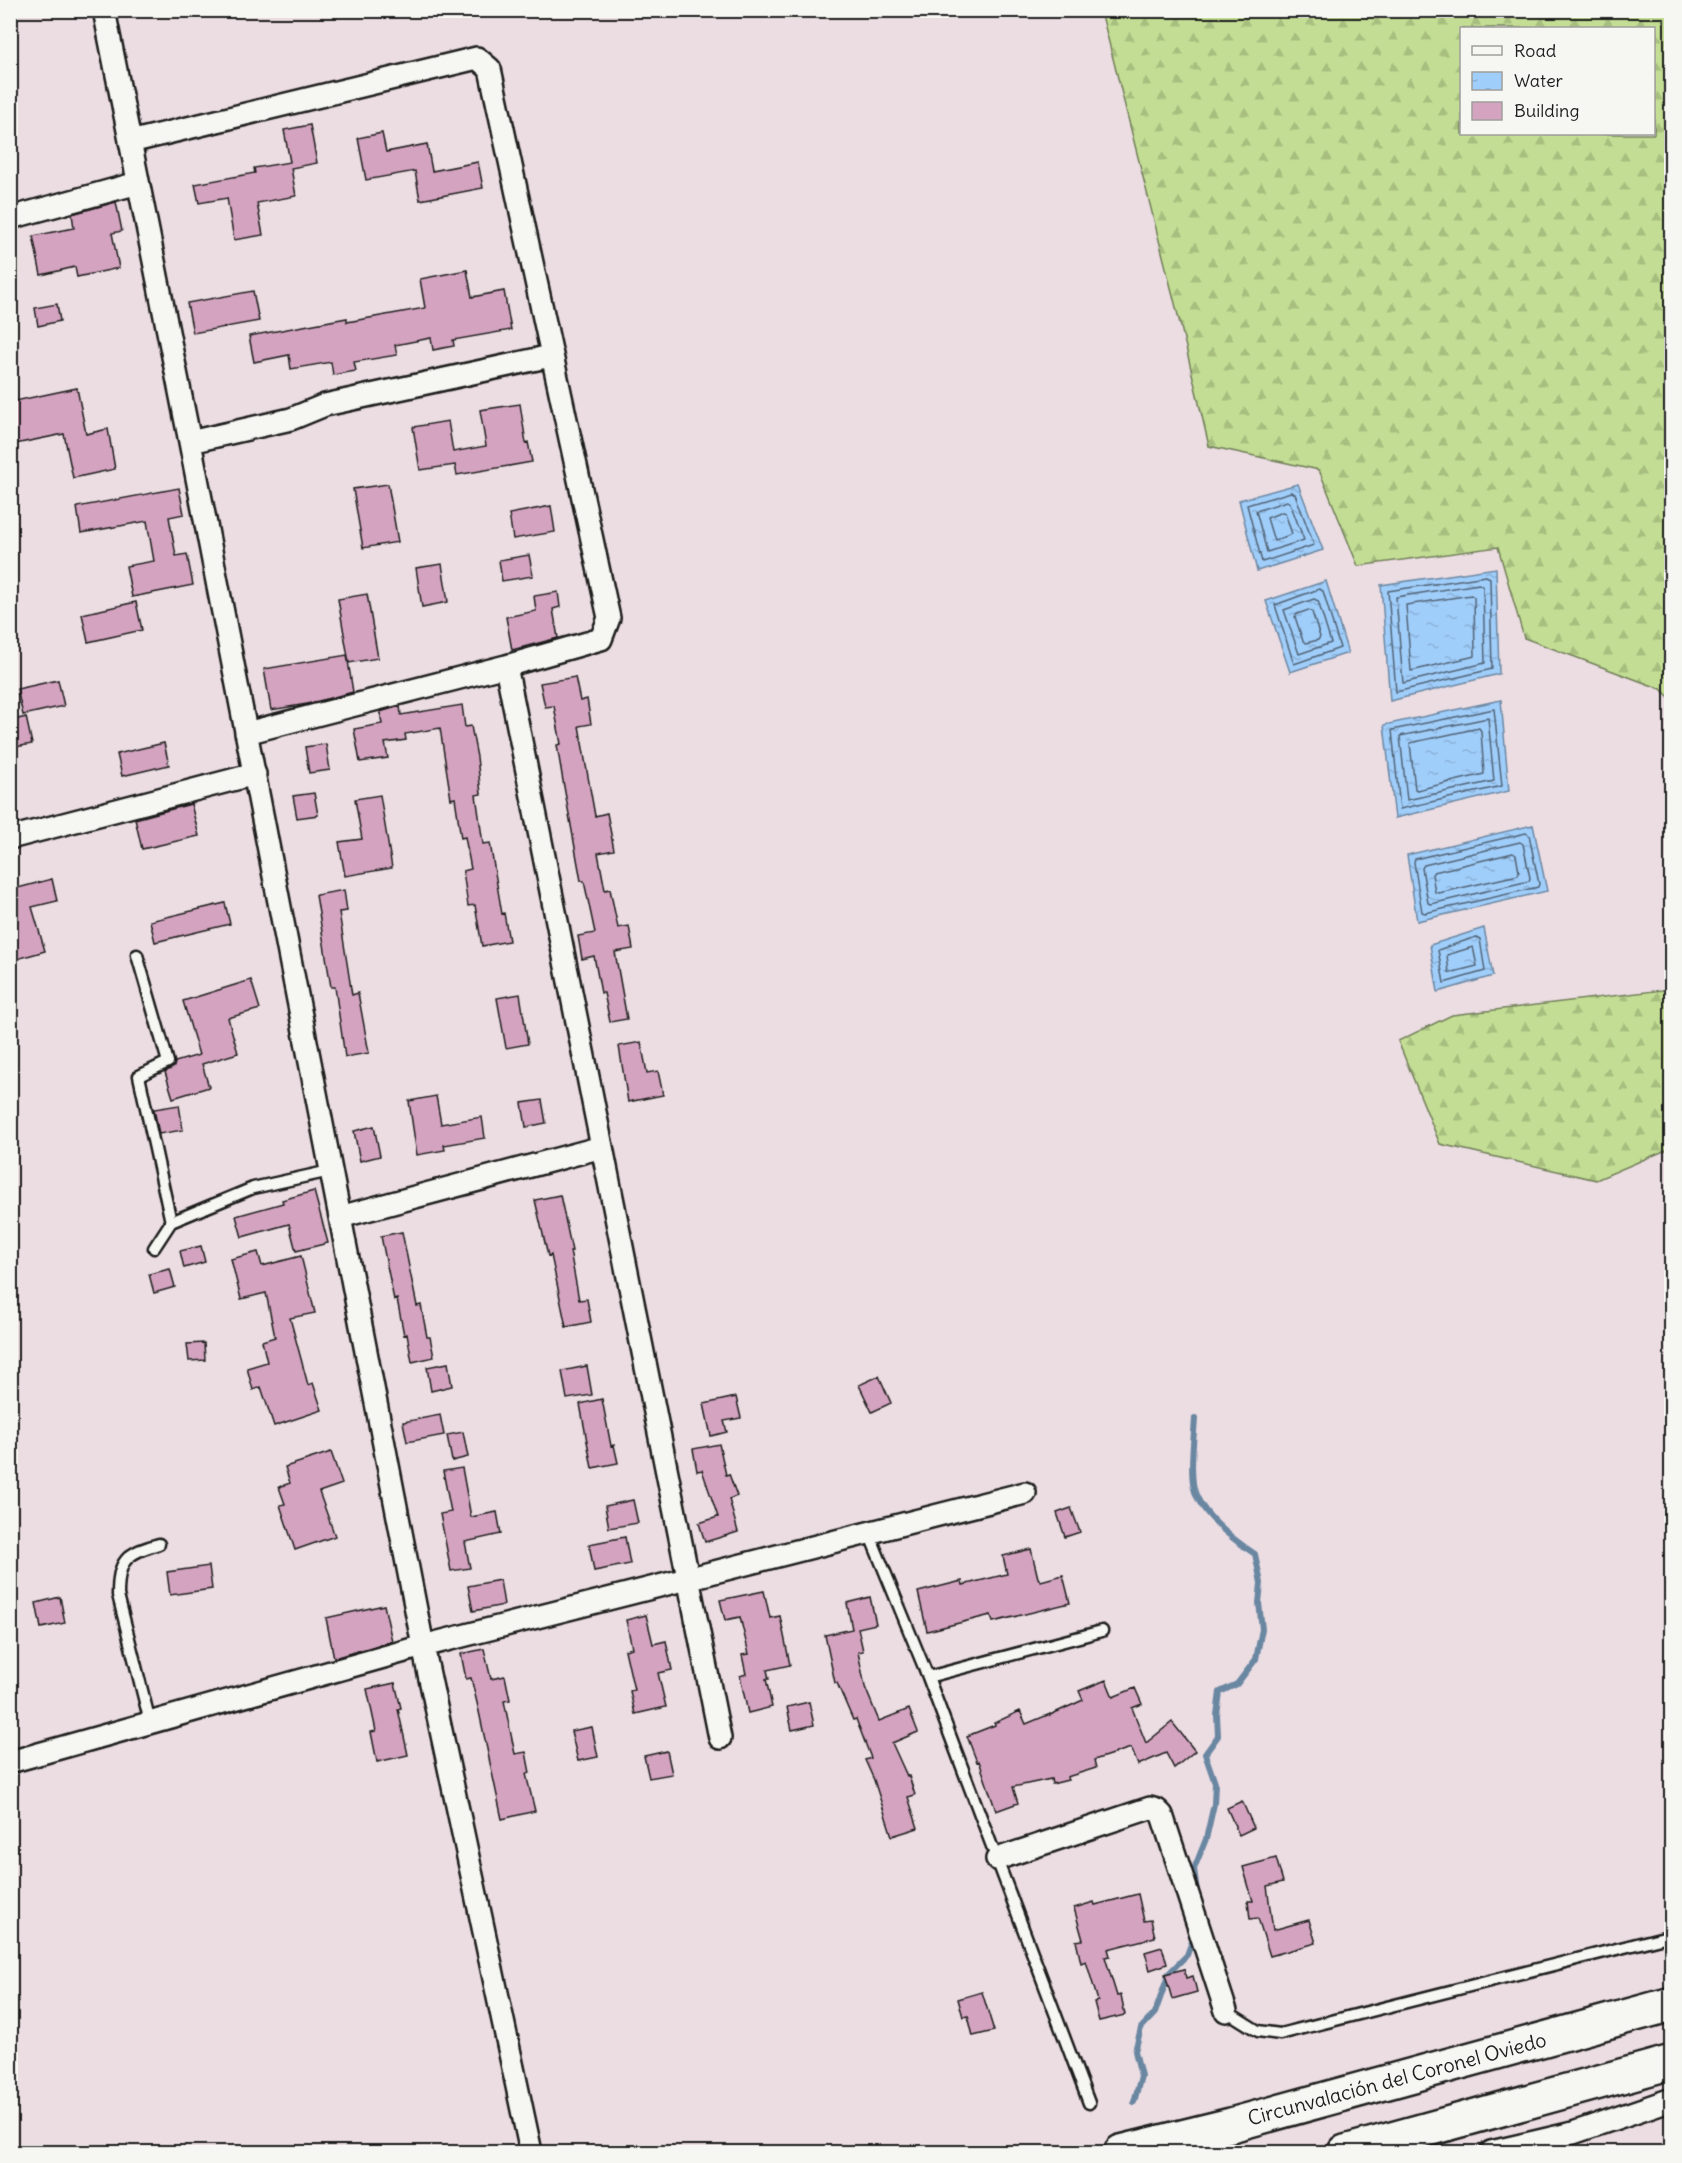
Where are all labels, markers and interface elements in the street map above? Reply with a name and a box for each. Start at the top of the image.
legend [1460,27,1655,135]
text: Road [1514,39,1557,62]
text: Water [1514,69,1564,92]
text: Building [1514,99,1579,122]
street label: Circunvalación del Coronel Oviedo [1245,2027,1549,2130]

